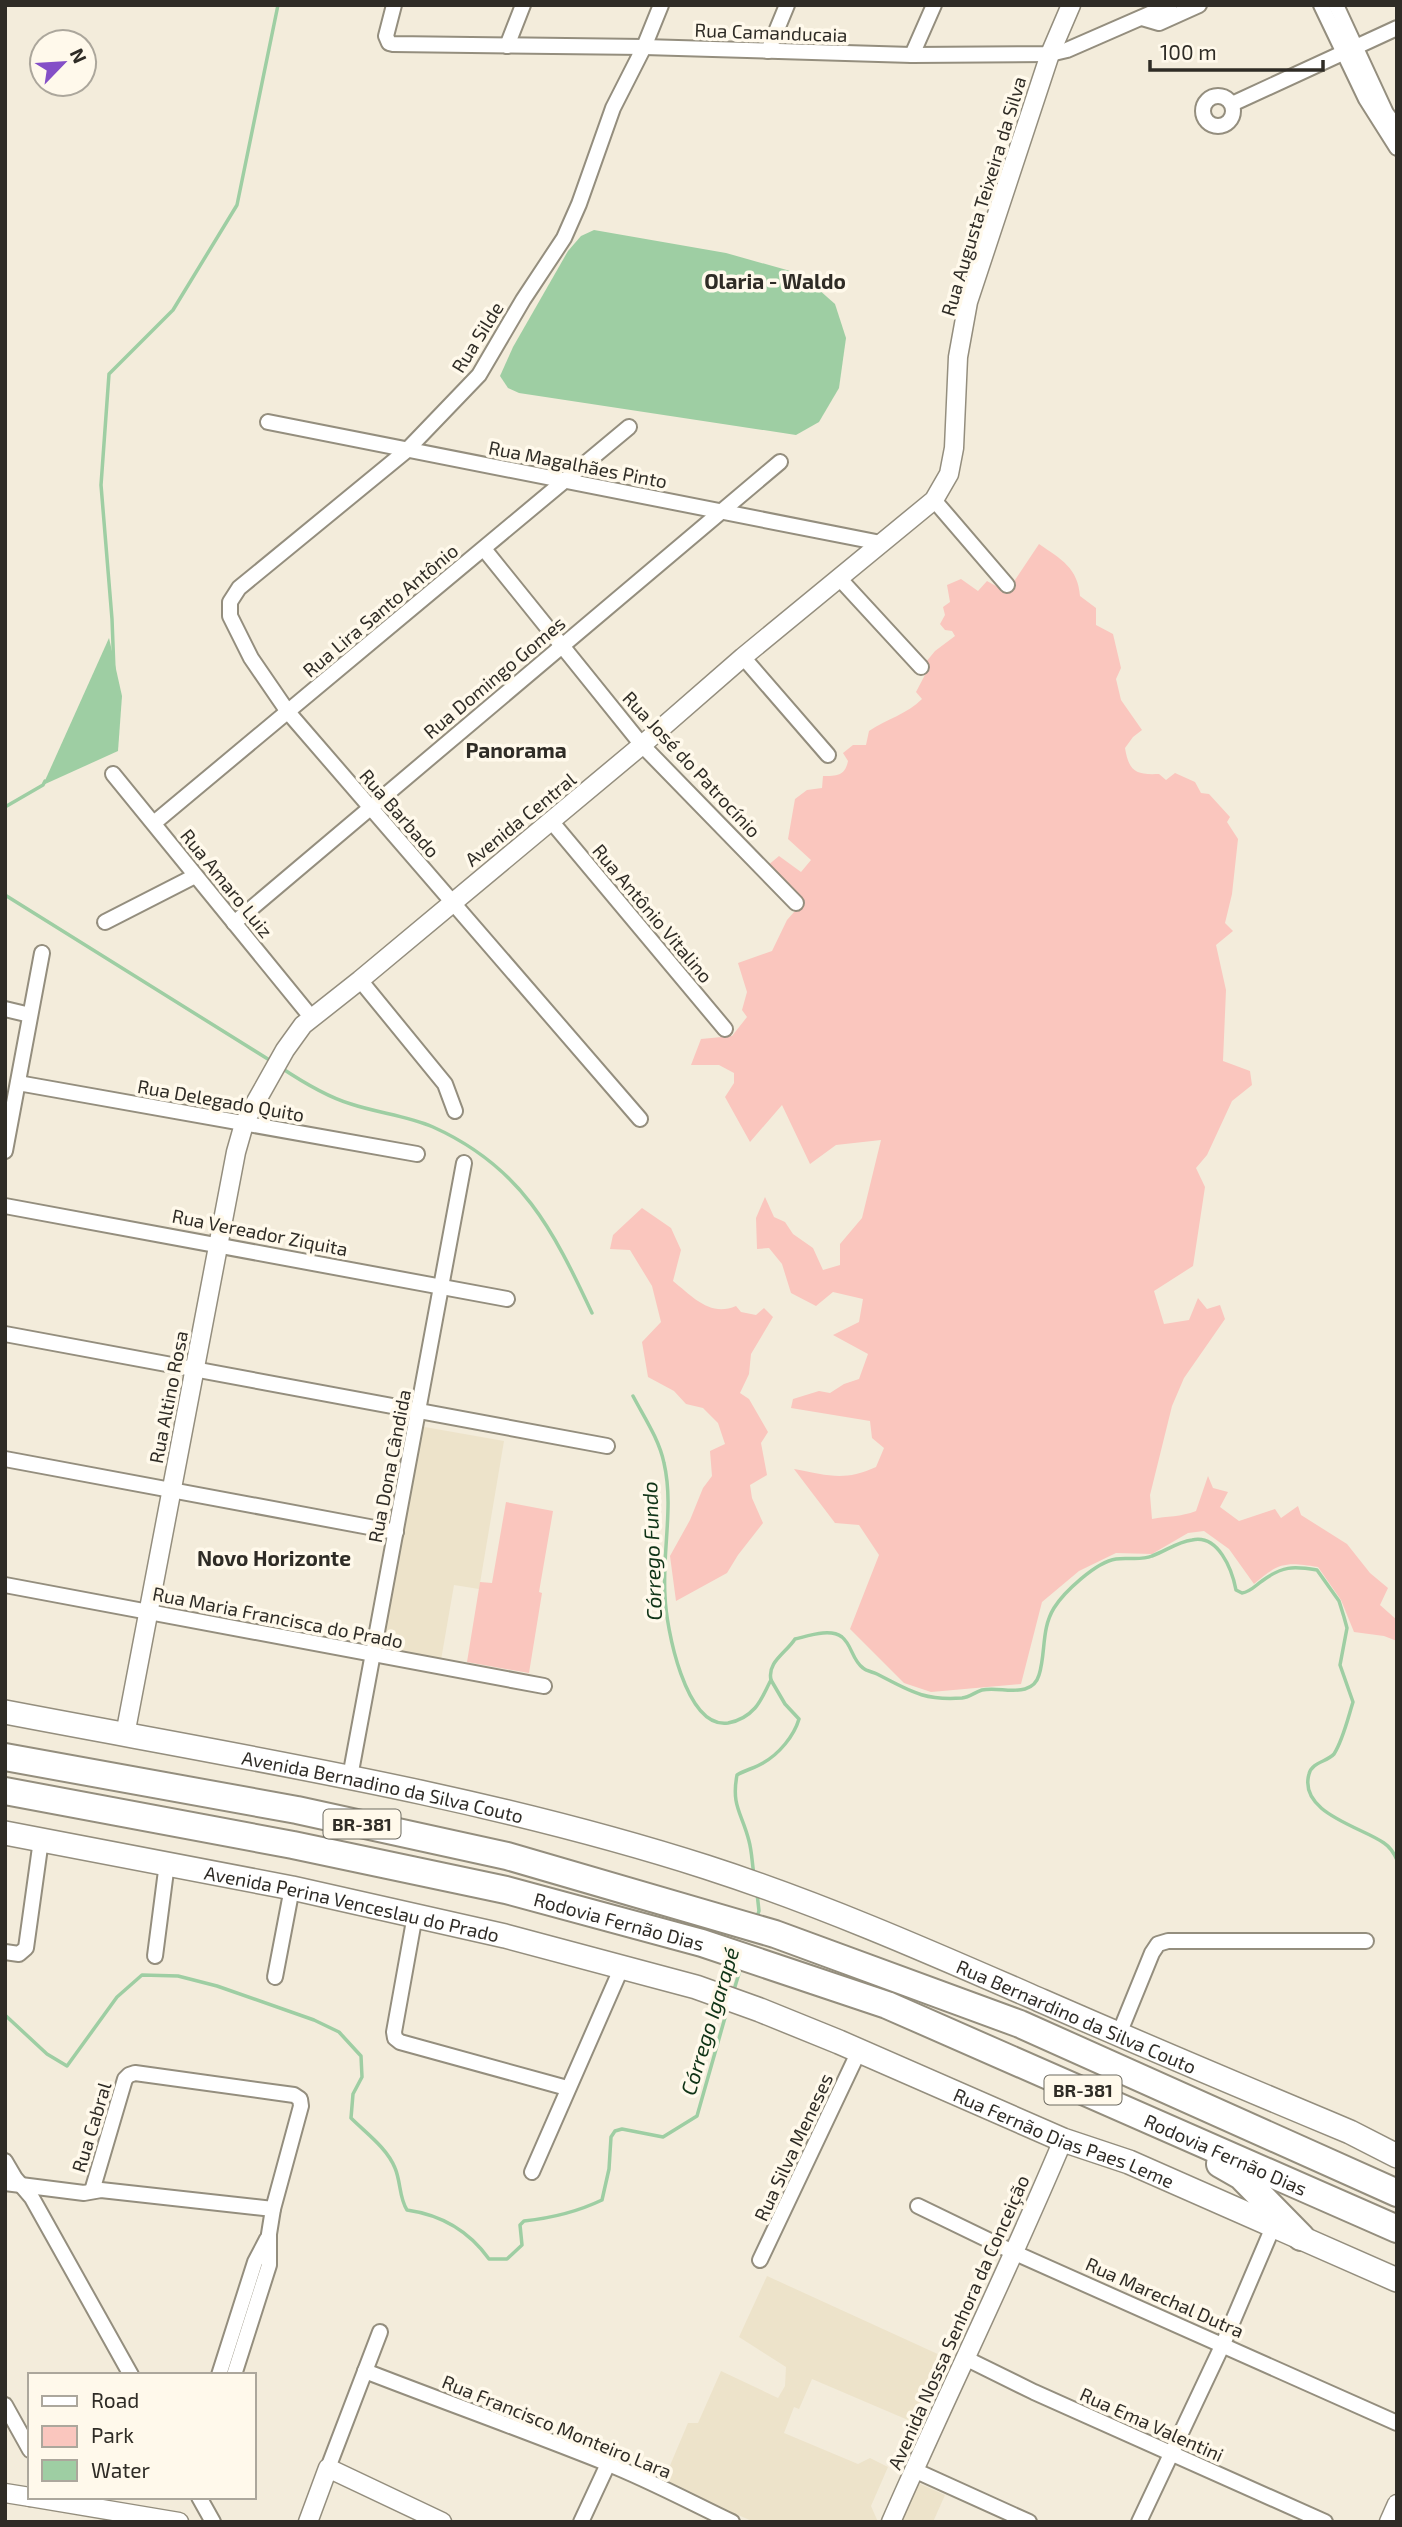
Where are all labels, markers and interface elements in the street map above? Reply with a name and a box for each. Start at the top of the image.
street label: Rua Camanducaia [694,18,848,46]
north arrow [28,28,98,98]
scale bar [1150,28,1323,72]
text: 100 m [1160,39,1217,64]
text: N [66,45,92,67]
street label: Rua Augusta Teixeira da Silva [936,73,1030,319]
district label: Olaria - Waldo [704,268,846,293]
street label: Rua Silde [446,297,508,377]
street label: Rua Magalhães Pinto [487,435,669,493]
street label: Rua Lira Santo Antônio [298,538,462,682]
street label: Rua Domingo Gomes [418,611,570,743]
street label: Rua José do Patrocínio [618,686,766,842]
district label: Panorama [465,737,567,762]
street label: Rua Barbado [355,764,445,862]
street label: Avenida Central [460,767,580,871]
street label: Rua Amaro Luiz [176,824,278,942]
street label: Rua Antônio Vitalino [588,839,718,987]
street label: Rua Delegado Quito [136,1074,306,1126]
street label: Rua Vereador Ziquita [170,1204,350,1260]
street label: Rua Altino Rosa [144,1329,192,1465]
street label: Rua Dona Cândida [363,1387,415,1545]
water label: Córrego Fundo [636,1481,666,1621]
district label: Novo Horizonte [197,1545,351,1570]
street label: Rua Maria Francisca do Prado [151,1581,405,1653]
street label: Avenida Bernadino da Silva Couto [240,1745,526,1827]
road number: BR-381 [324,1810,400,1838]
street label: Avenida Perina Venceslau do Prado [203,1860,502,1946]
street label: Rodovia Fernão Dias [532,1887,707,1955]
water label: Córrego Igarapé [675,1944,743,2098]
street label: Rua Bernardino da Silva Couto [953,1954,1200,2078]
street label: Rua Silva Meneses [749,2070,837,2224]
road number: BR-381 [1044,2076,1122,2104]
street label: Rua Cabral [66,2079,116,2175]
street label: Rua Fernão Dias Paes Leme [950,2082,1178,2192]
street label: Rodovia Fernão Dias [1141,2108,1311,2200]
street label: Avenida Nossa Senhora da Conceição [882,2171,1034,2473]
street label: Rua Marechal Dutra [1082,2252,1248,2342]
street label: Rua Francisco Monteiro Lara [439,2369,675,2483]
legend [28,2373,256,2499]
street label: Rua Ema Valentini [1077,2382,1227,2466]
text: Road [91,2387,139,2412]
text: Park [91,2422,134,2447]
text: Water [91,2457,150,2482]

